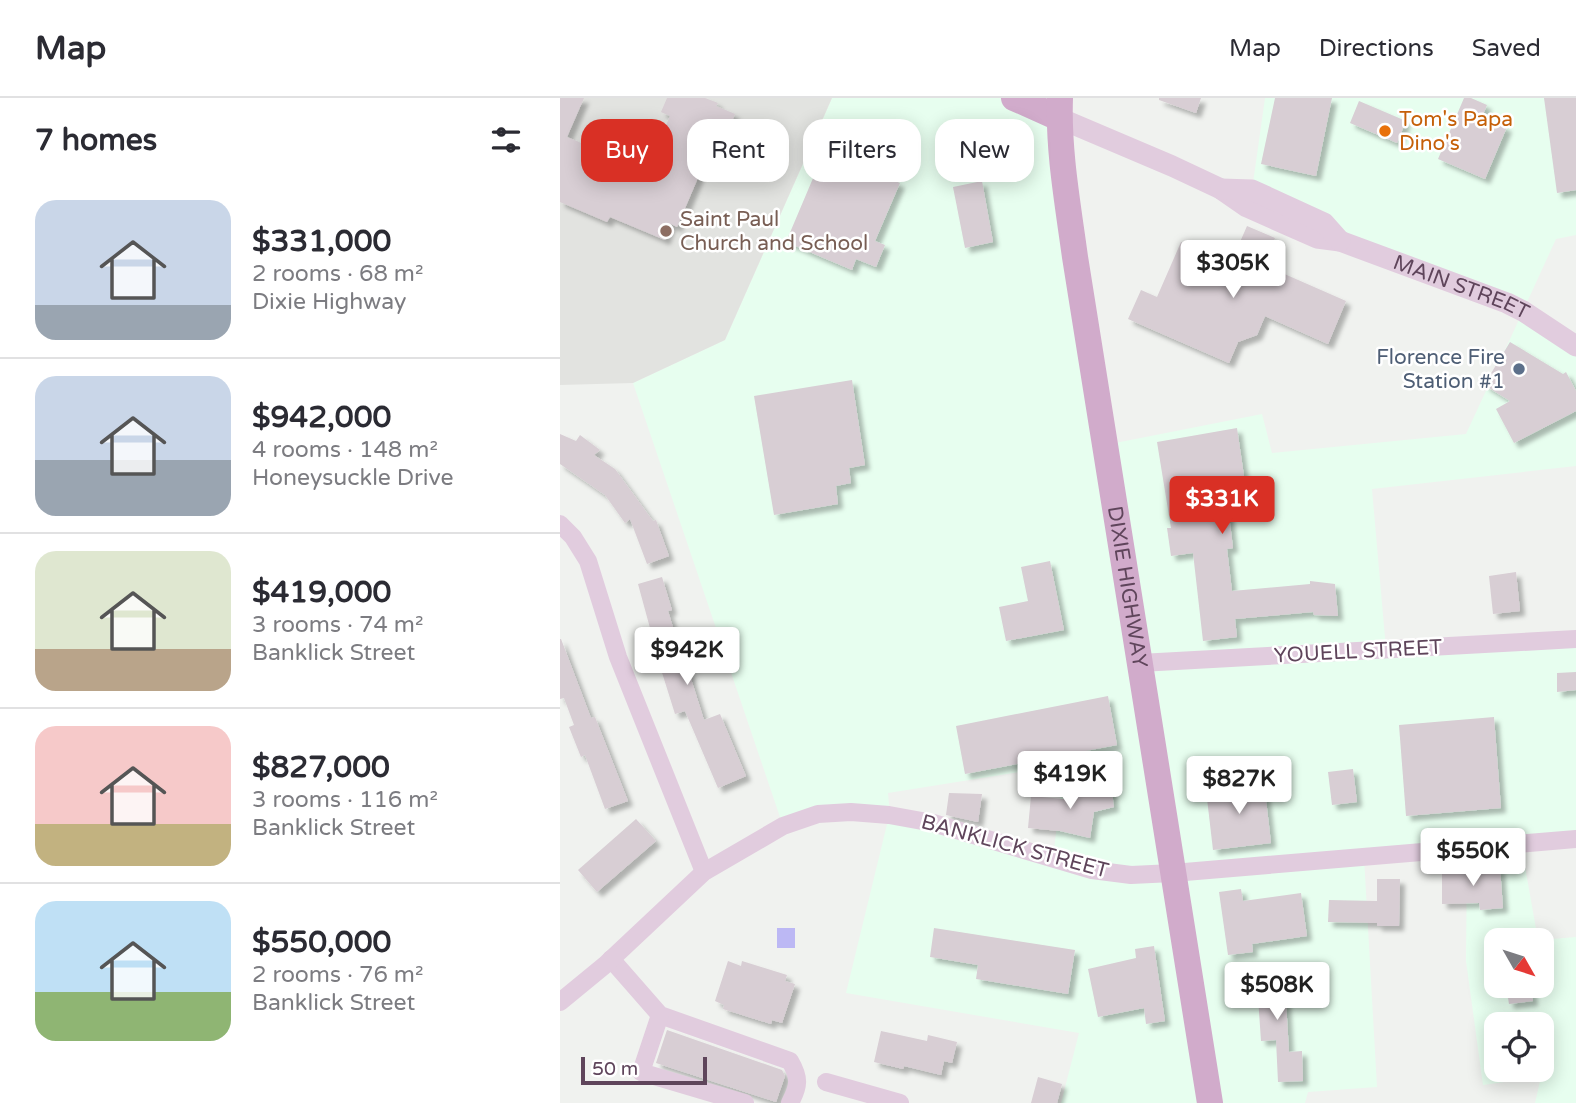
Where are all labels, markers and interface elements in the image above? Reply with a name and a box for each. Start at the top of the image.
text: Map [35,29,106,68]
text: Map [1229,34,1281,63]
text: Directions [1319,34,1434,63]
text: Saved [1472,34,1541,63]
place label: Tom's Papa Dino's [1399,107,1513,156]
chip: Buy [581,119,673,182]
chip: Rent [687,119,789,182]
chip: Filters [803,119,921,182]
chip: New [935,119,1034,182]
icon: filters [487,121,525,159]
text: 7 homes [35,122,157,159]
marker: Tom's Papa Dino's [1377,123,1393,139]
place label: Saint Paul Church and School [680,207,868,256]
text: $331,000 [252,223,391,260]
marker: Saint Paul Church and School [658,223,674,239]
icon: home [91,228,175,312]
pin: $305K [1184,240,1282,300]
text: $305K [1197,249,1269,277]
street label: MAIN STREET [1390,250,1534,325]
text: 2 rooms · 68 m² [252,260,423,288]
text: Dixie Highway [252,288,406,316]
place label: Florence Fire Station #1 [1376,345,1505,394]
marker: Florence Fire Station #1 [1511,361,1527,377]
text: $942,000 [252,399,391,436]
icon: home [91,404,175,488]
text: 4 rooms · 148 m² [252,436,438,464]
text: Honeysuckle Drive [252,464,454,492]
pin: $331K [1173,476,1271,536]
text: $331K [1186,485,1258,513]
street label: DIXIE HIGHWAY [1102,504,1152,670]
text: $419,000 [252,574,391,611]
icon: home [91,579,175,663]
text: 3 rooms · 74 m² [252,611,423,639]
pin: $942K [638,628,736,687]
street label: YOUELL STREET [1273,635,1443,668]
text: $942K [651,636,723,664]
text: Banklick Street [252,639,415,667]
text: $827,000 [252,749,390,786]
pin: $419K [1021,752,1119,811]
icon: home [91,754,175,838]
pin: $827K [1190,756,1288,816]
text: $419K [1034,760,1106,788]
text: $827K [1203,765,1275,793]
text: 3 rooms · 116 m² [252,786,438,814]
street label: BANKLICK STREET [918,809,1111,884]
text: Banklick Street [252,814,415,842]
pin: $550K [1424,828,1522,888]
text: $550K [1437,837,1509,865]
text: $550,000 [252,924,391,961]
north arrow [1484,928,1554,998]
map controls [1484,928,1554,1082]
icon: home [91,929,175,1013]
text: 2 rooms · 76 m² [252,961,423,989]
pin: $508K [1228,962,1326,1022]
text: $508K [1241,971,1313,999]
text: Banklick Street [252,989,415,1017]
button: locate [1484,1012,1554,1082]
scale bar [581,1054,707,1086]
text: 50 m [592,1058,638,1080]

